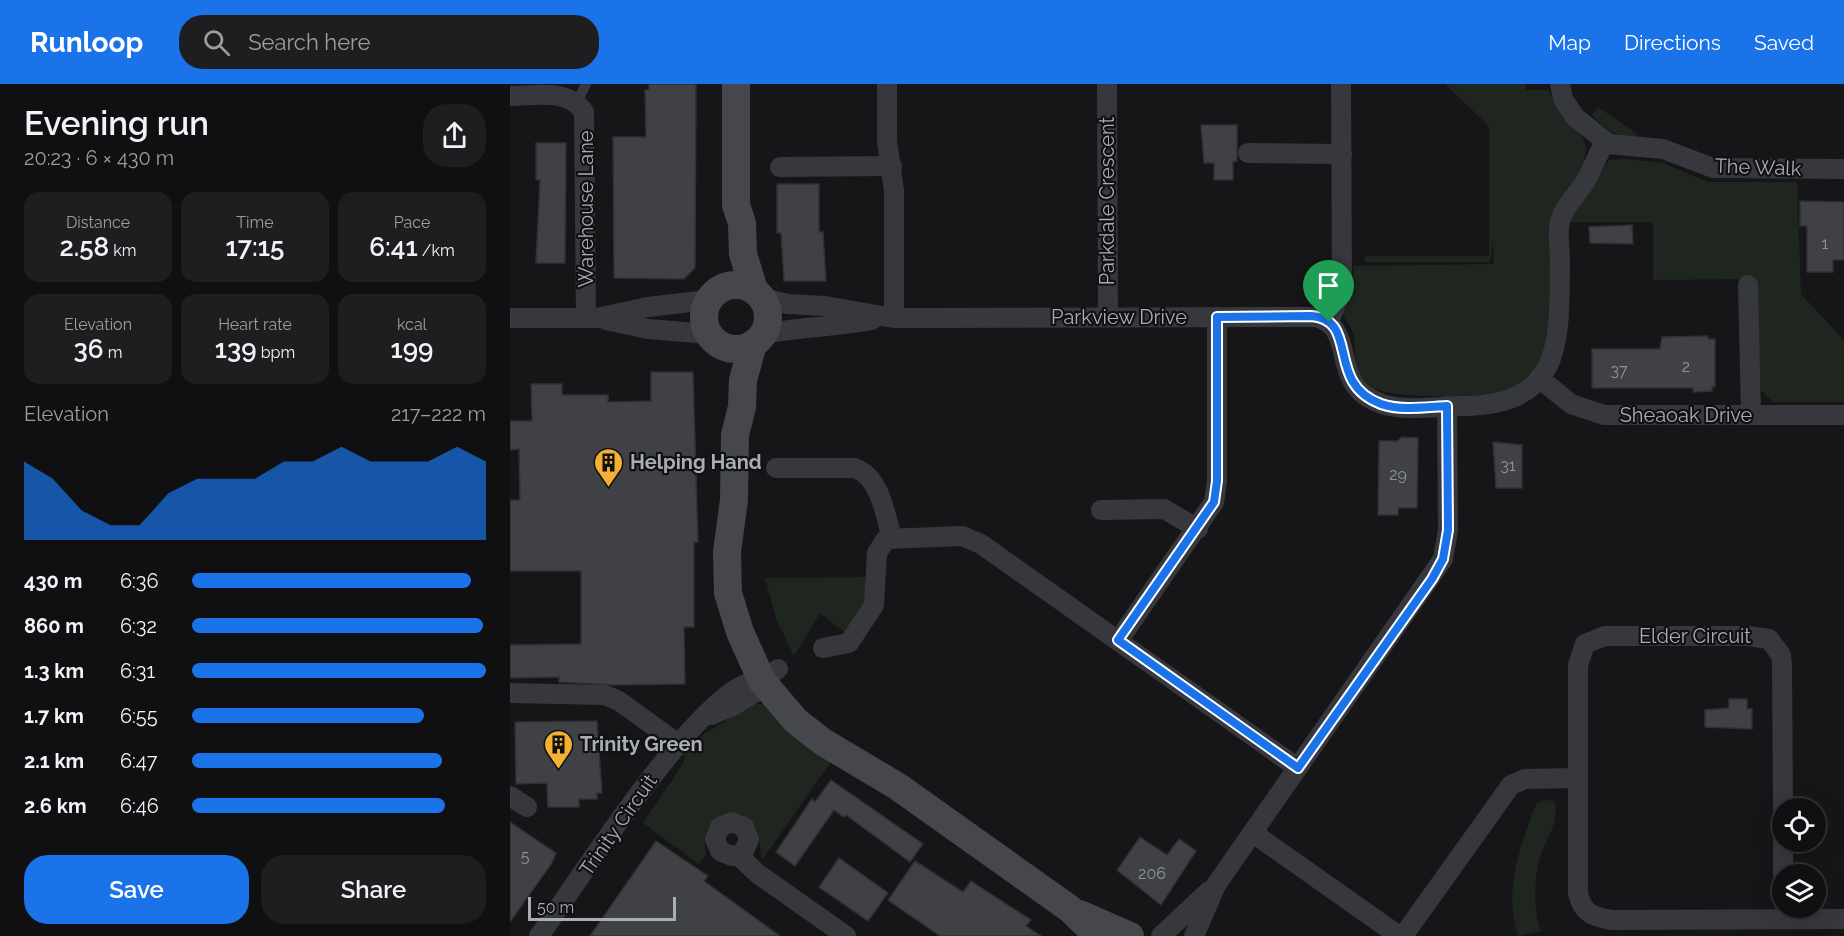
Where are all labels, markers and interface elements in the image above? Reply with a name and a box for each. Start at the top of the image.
search box [179,15,599,69]
text: Runloop [30,26,143,59]
icon: search [200,26,233,59]
text: Search here [248,29,370,55]
text: Map [1548,30,1591,55]
text: Directions [1624,30,1721,55]
text: Saved [1754,30,1814,55]
text: Evening run [24,104,209,143]
button: share [423,104,486,167]
street label: Parkdale Crescent [1095,116,1119,285]
street label: Warehouse Lane [574,130,598,288]
text: 20:23 · 6 × 430 m [24,146,174,170]
street label: The Walk [1714,153,1802,181]
text: Distance [66,213,130,232]
text: Time [236,213,274,232]
text: Pace [394,213,430,232]
text: 2.58 [59,232,109,262]
text: 17:15 [226,232,284,262]
text: 6:41 [369,232,418,262]
house number: 1 [1822,234,1829,253]
text: km [109,241,137,260]
text: /km [418,241,455,260]
pin [1303,260,1354,322]
icon: arrive [1312,269,1345,302]
street label: Parkview Drive [1051,305,1187,329]
text: Elevation [64,315,132,334]
text: Heart rate [218,315,292,334]
text: kcal [397,315,427,334]
text: 36 [74,334,104,364]
text: 139 [215,334,257,364]
text: 199 [391,334,433,364]
text: m [104,343,122,362]
text: bpm [257,343,295,362]
house number: 2 [1682,357,1690,376]
house number: 37 [1610,361,1628,380]
text: Elevation [24,402,109,426]
text: 217–222 m [391,402,486,426]
street label: Sheaoak Drive [1620,403,1753,427]
building icon: Helping Hand [593,446,625,488]
place label: Helping Hand [630,450,762,474]
house number: 31 [1500,456,1516,475]
house number: 29 [1389,465,1407,484]
text: 430 m [24,569,82,593]
text: 6:36 [120,569,159,593]
text: 860 m [24,614,84,638]
text: 6:32 [120,614,157,638]
street label: Elder Circuit [1639,624,1751,648]
text: 1.3 km [24,659,84,683]
text: 6:31 [120,659,155,683]
text: 1.7 km [24,704,84,728]
text: 6:55 [120,704,158,728]
building icon: Trinity Green [543,728,575,770]
place label: Trinity Green [580,732,702,756]
text: 2.1 km [24,749,84,773]
text: 6:47 [120,749,157,773]
street label: Trinity Circuit [574,769,662,880]
text: 2.6 km [24,794,87,818]
text: 6:46 [120,794,159,818]
map controls [1772,798,1826,918]
button: locate [1772,798,1826,852]
house number: 5 [521,847,530,866]
button: Save [24,855,249,924]
button: Share [261,855,486,924]
house number: 206 [1138,864,1166,883]
button: layers [1772,864,1826,918]
scale bar [528,894,676,922]
text: 50 m [537,898,574,917]

